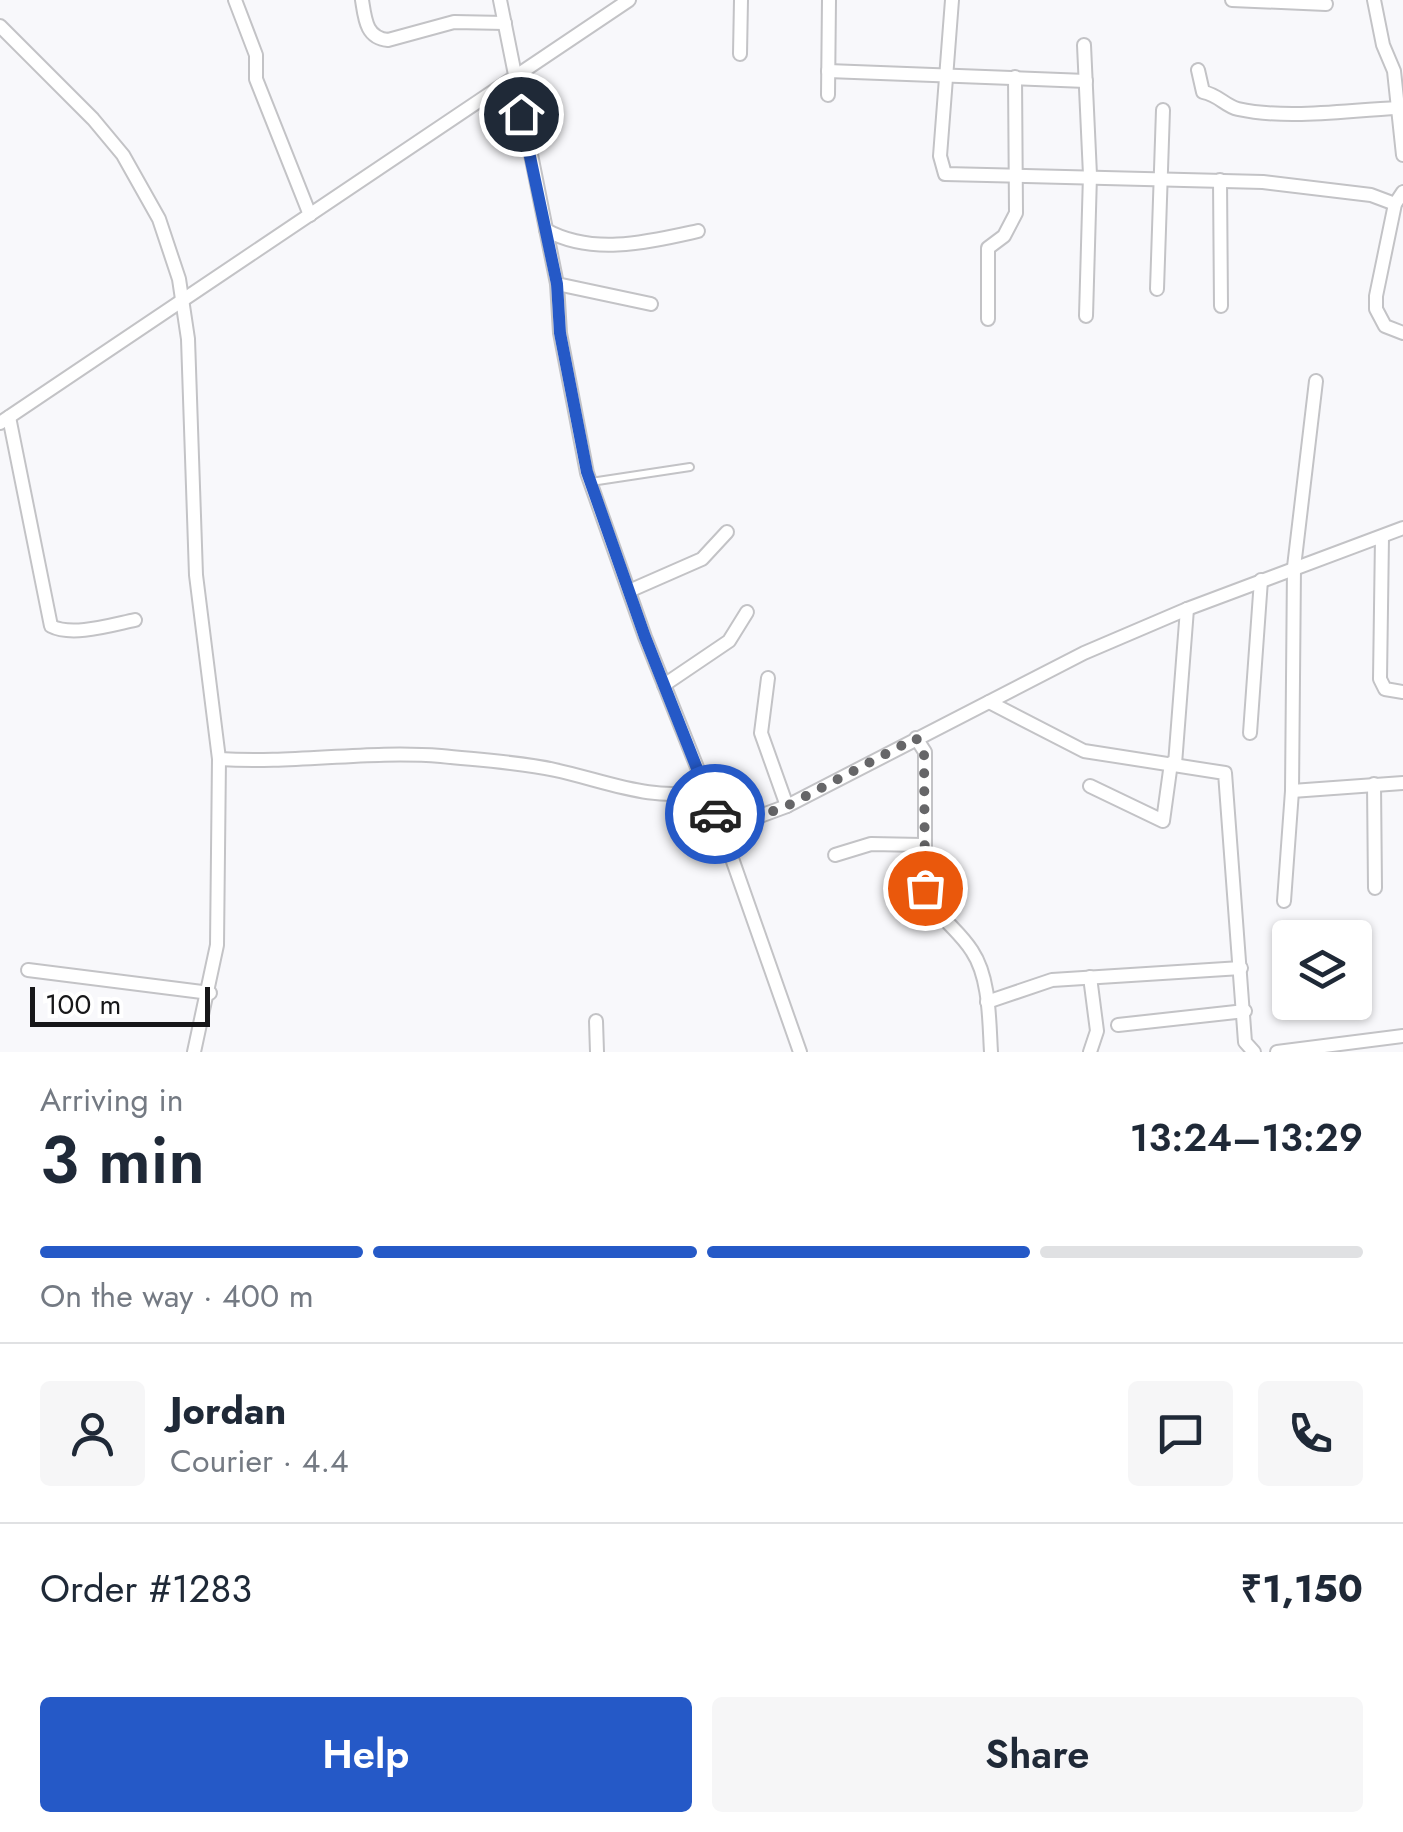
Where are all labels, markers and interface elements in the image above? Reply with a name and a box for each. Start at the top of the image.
pin [479,72,564,157]
icon: home [494,87,549,142]
courier [665,764,765,864]
icon: car [688,787,743,842]
pin [883,846,968,931]
icon: bag [898,861,953,916]
map controls [1272,920,1372,1020]
button: layers [1272,920,1372,1020]
scale bar [30,982,210,1026]
text: 100 m [45,984,121,1025]
text: Arriving in [40,1077,184,1123]
text: 13:24–13:29 [1130,1110,1363,1165]
text: 3 min [40,1113,205,1207]
text: On the way · 400 m [40,1273,314,1319]
button: person [40,1381,145,1486]
button: chat [1128,1381,1233,1486]
button: phone [1258,1381,1363,1486]
text: Jordan [170,1383,286,1438]
text: Courier · 4.4 [170,1438,349,1484]
text: Order #1283 [40,1561,252,1616]
text: ₹1,150 [1241,1561,1363,1616]
button: Help [40,1697,692,1812]
button: Share [712,1697,1363,1812]

